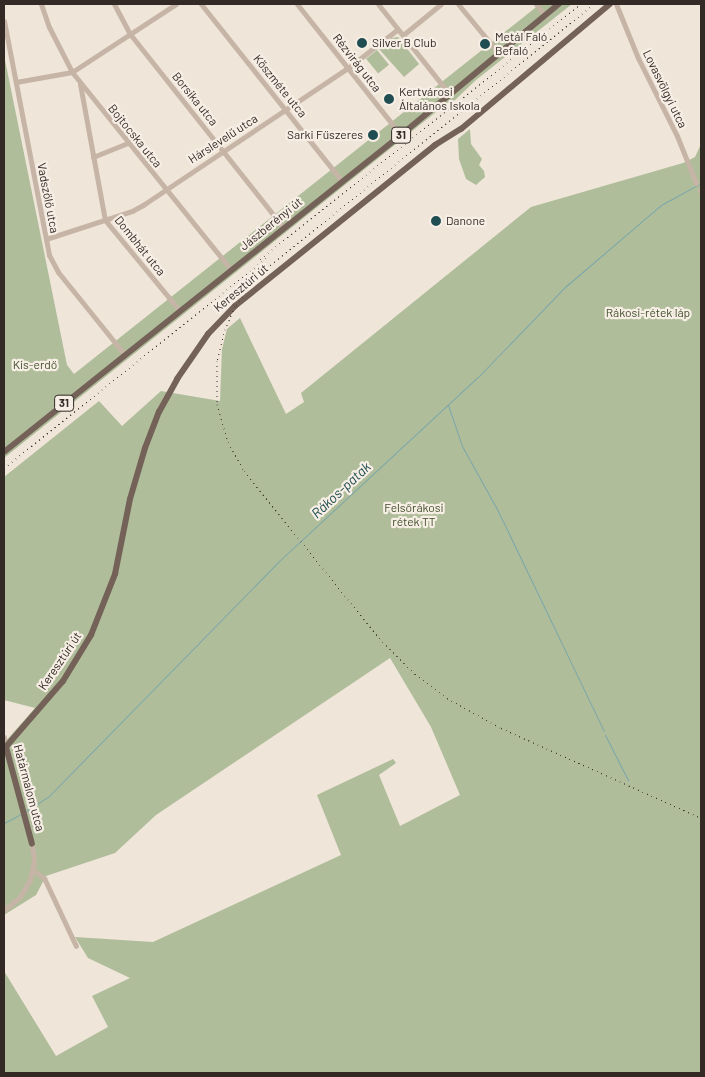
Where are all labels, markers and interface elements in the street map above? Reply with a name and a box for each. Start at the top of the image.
place label: Metál Faló Befaló [495,30,547,58]
street label: Rézvirág utca [330,31,384,95]
place label: Silver B Club [372,36,436,50]
marker: Silver B Club [356,37,368,49]
marker: Metál Faló Befaló [479,38,491,50]
street label: Lovasvölgyi utca [640,48,690,130]
street label: Köszméte utca [250,52,310,120]
street label: Borsika utca [169,69,221,129]
place label: Kertvárosi Általános Iskola [399,85,480,113]
marker: Kertvárosi Általános Iskola [383,93,395,105]
street label: Bojtocska utca [105,101,165,171]
street label: Hárslevelű utca [186,111,260,167]
road number: 31 [391,126,411,144]
place label: Sarki Fűszeres [287,128,363,142]
marker: Sarki Fűszeres [367,129,379,141]
street label: Vadszőlő utca [34,162,62,234]
street label: Jászberényi út [237,195,305,253]
street label: Dombhát utca [112,213,168,279]
place label: Danone [446,214,485,228]
marker: Danone [430,215,442,227]
street label: Keresztúri út [211,261,271,315]
park label: Rákosi-rétek láp [606,306,690,320]
park label: Kis-erdő [13,358,57,372]
road number: 31 [54,394,74,412]
water label: Rákos-patak [308,458,374,522]
park label: Felsőrákosi rétek TT [384,501,444,529]
street label: Keresztúri út [35,629,85,693]
street label: Határmalom utca [10,743,48,833]

